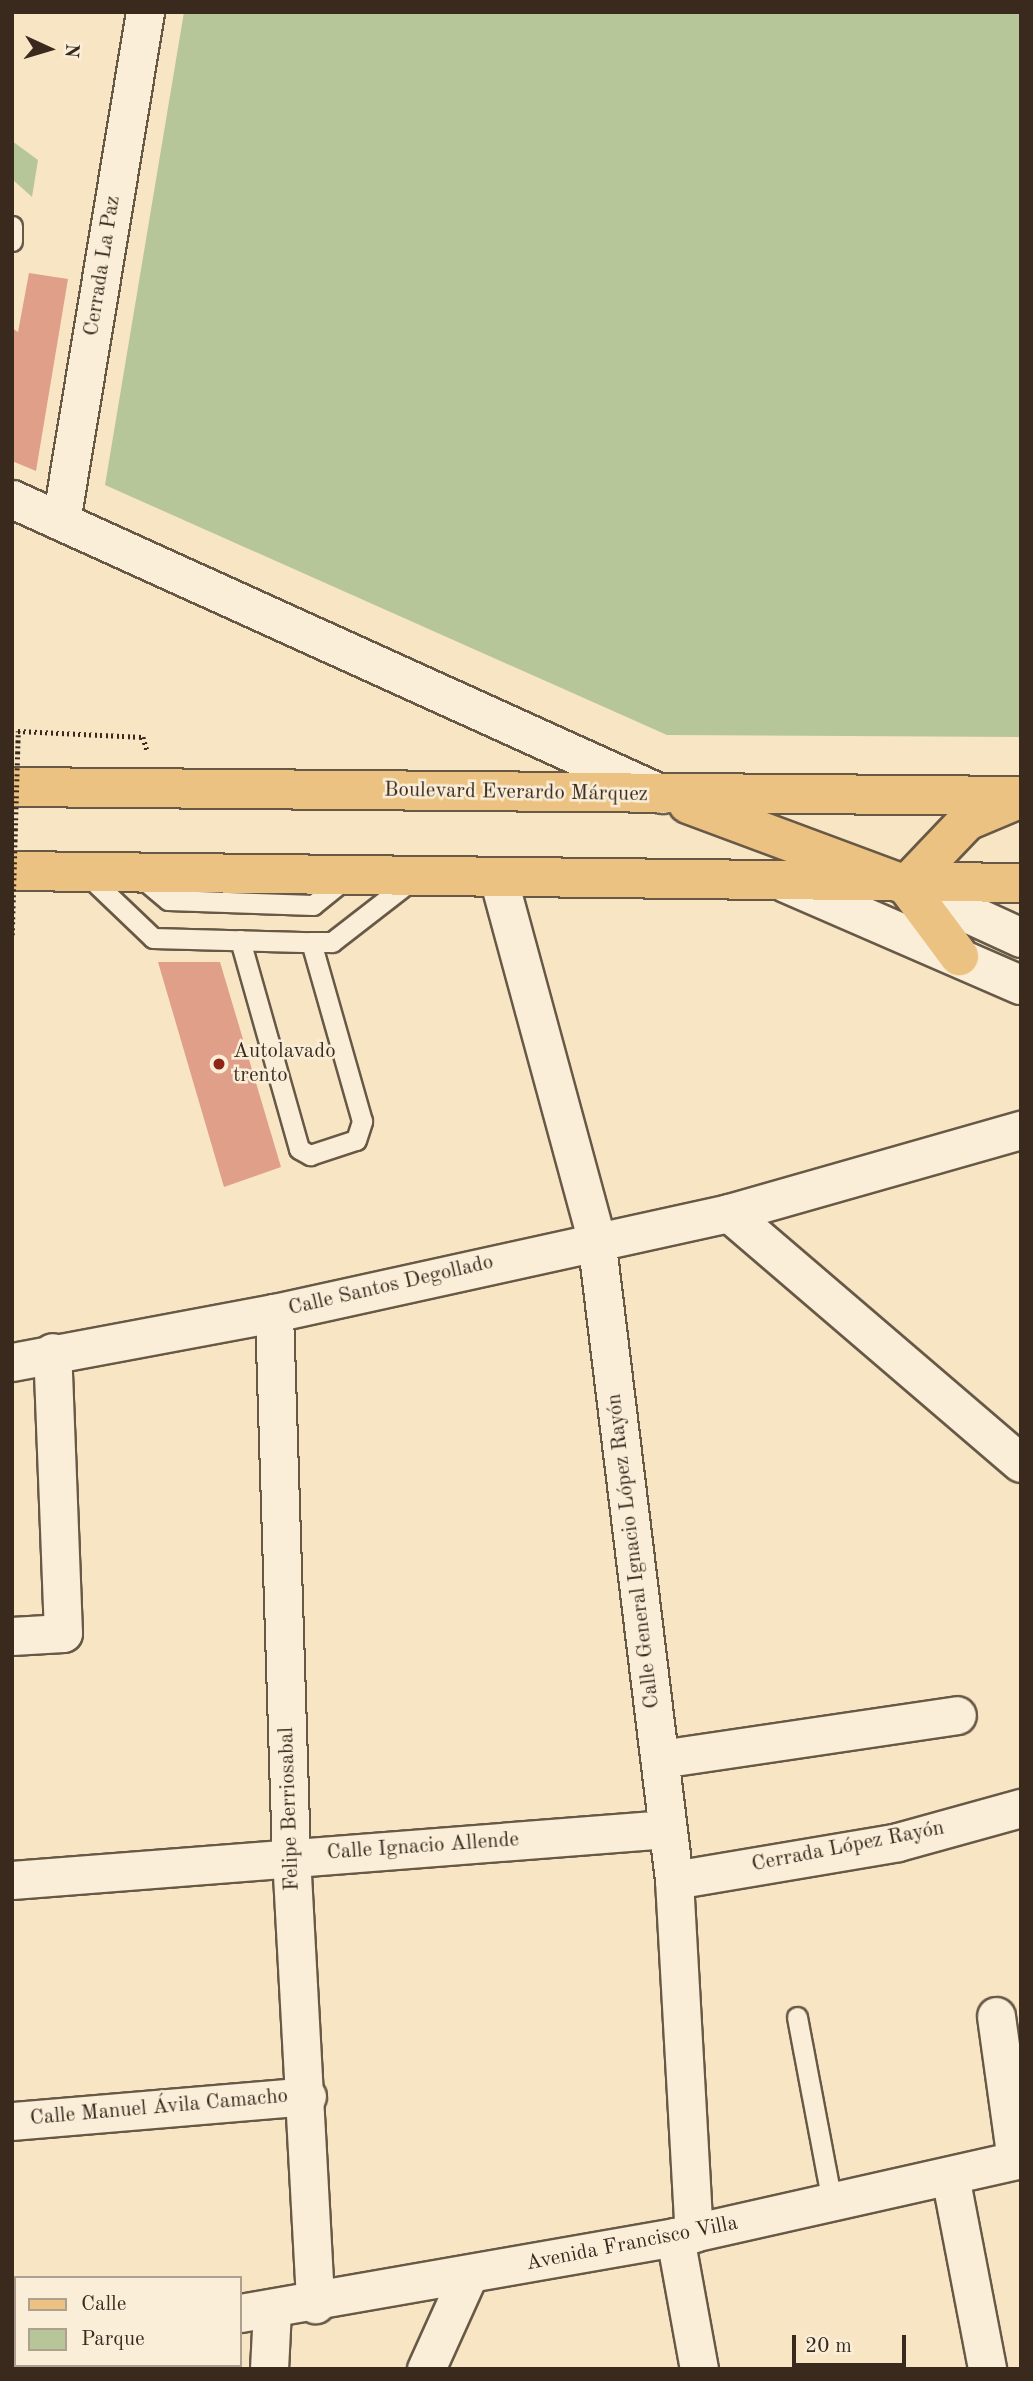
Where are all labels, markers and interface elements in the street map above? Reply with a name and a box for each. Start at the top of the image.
north arrow [14,14,84,84]
text: N [60,43,80,58]
street label: Cerrada La Paz [79,194,127,338]
street label: Boulevard Everardo Márquez [384,778,648,808]
place label: Autolavado trento [233,1039,336,1089]
marker: Autolavado trento [211,1056,227,1072]
street label: Calle Santos Degollado [286,1250,496,1322]
street label: Calle General Ignacio López Rayón [602,1392,666,1710]
street label: Felipe Berriosabal [275,1727,305,1891]
street label: Cerrada López Rayón [750,1816,946,1878]
street label: Calle Ignacio Allende [326,1828,520,1866]
street label: Calle Manuel Ávila Camacho [29,2084,289,2132]
street label: Avenida Francisco Villa [524,2211,740,2277]
legend [14,2276,242,2367]
text: Calle [81,2294,126,2315]
scale bar [795,2322,909,2366]
text: Parque [81,2329,145,2350]
text: 20 m [805,2336,852,2357]

